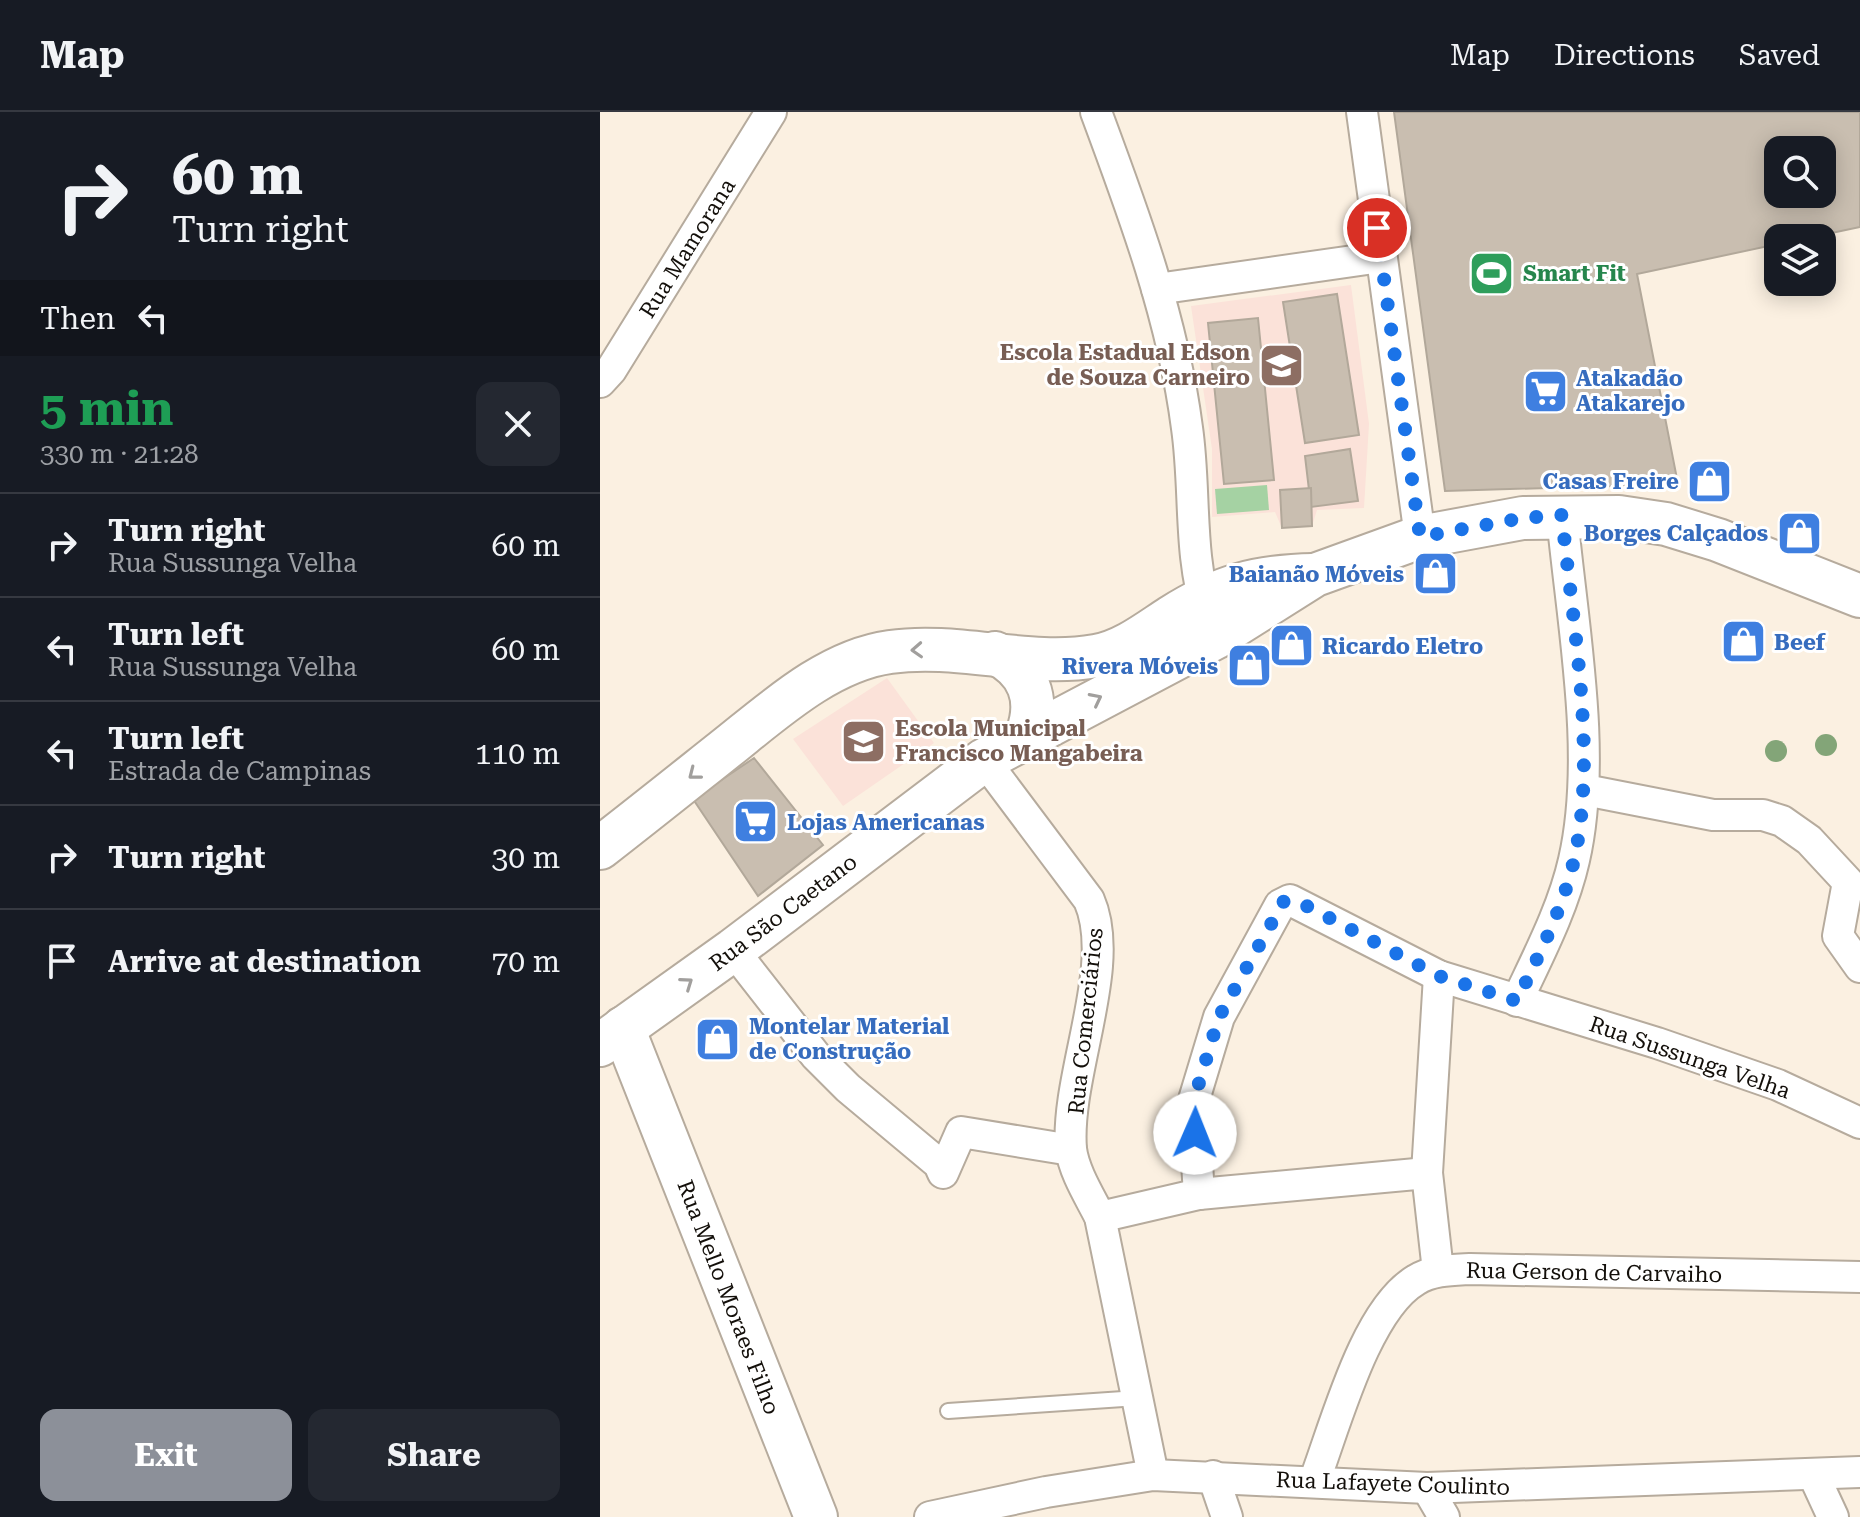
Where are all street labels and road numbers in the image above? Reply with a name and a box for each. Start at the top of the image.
street label: Rua Mamorana [635,174,740,322]
street label: Rua São Caetano [705,849,862,976]
street label: Rua Comerciários [1063,926,1108,1116]
street label: Rua Sussunga Velha [1586,1011,1794,1104]
street label: Rua Mello Moraes Filho [672,1176,785,1418]
street label: Rua Gerson de Carvaiho [1466,1258,1722,1287]
street label: Rua Lafayete Coulinto [1275,1467,1511,1500]

